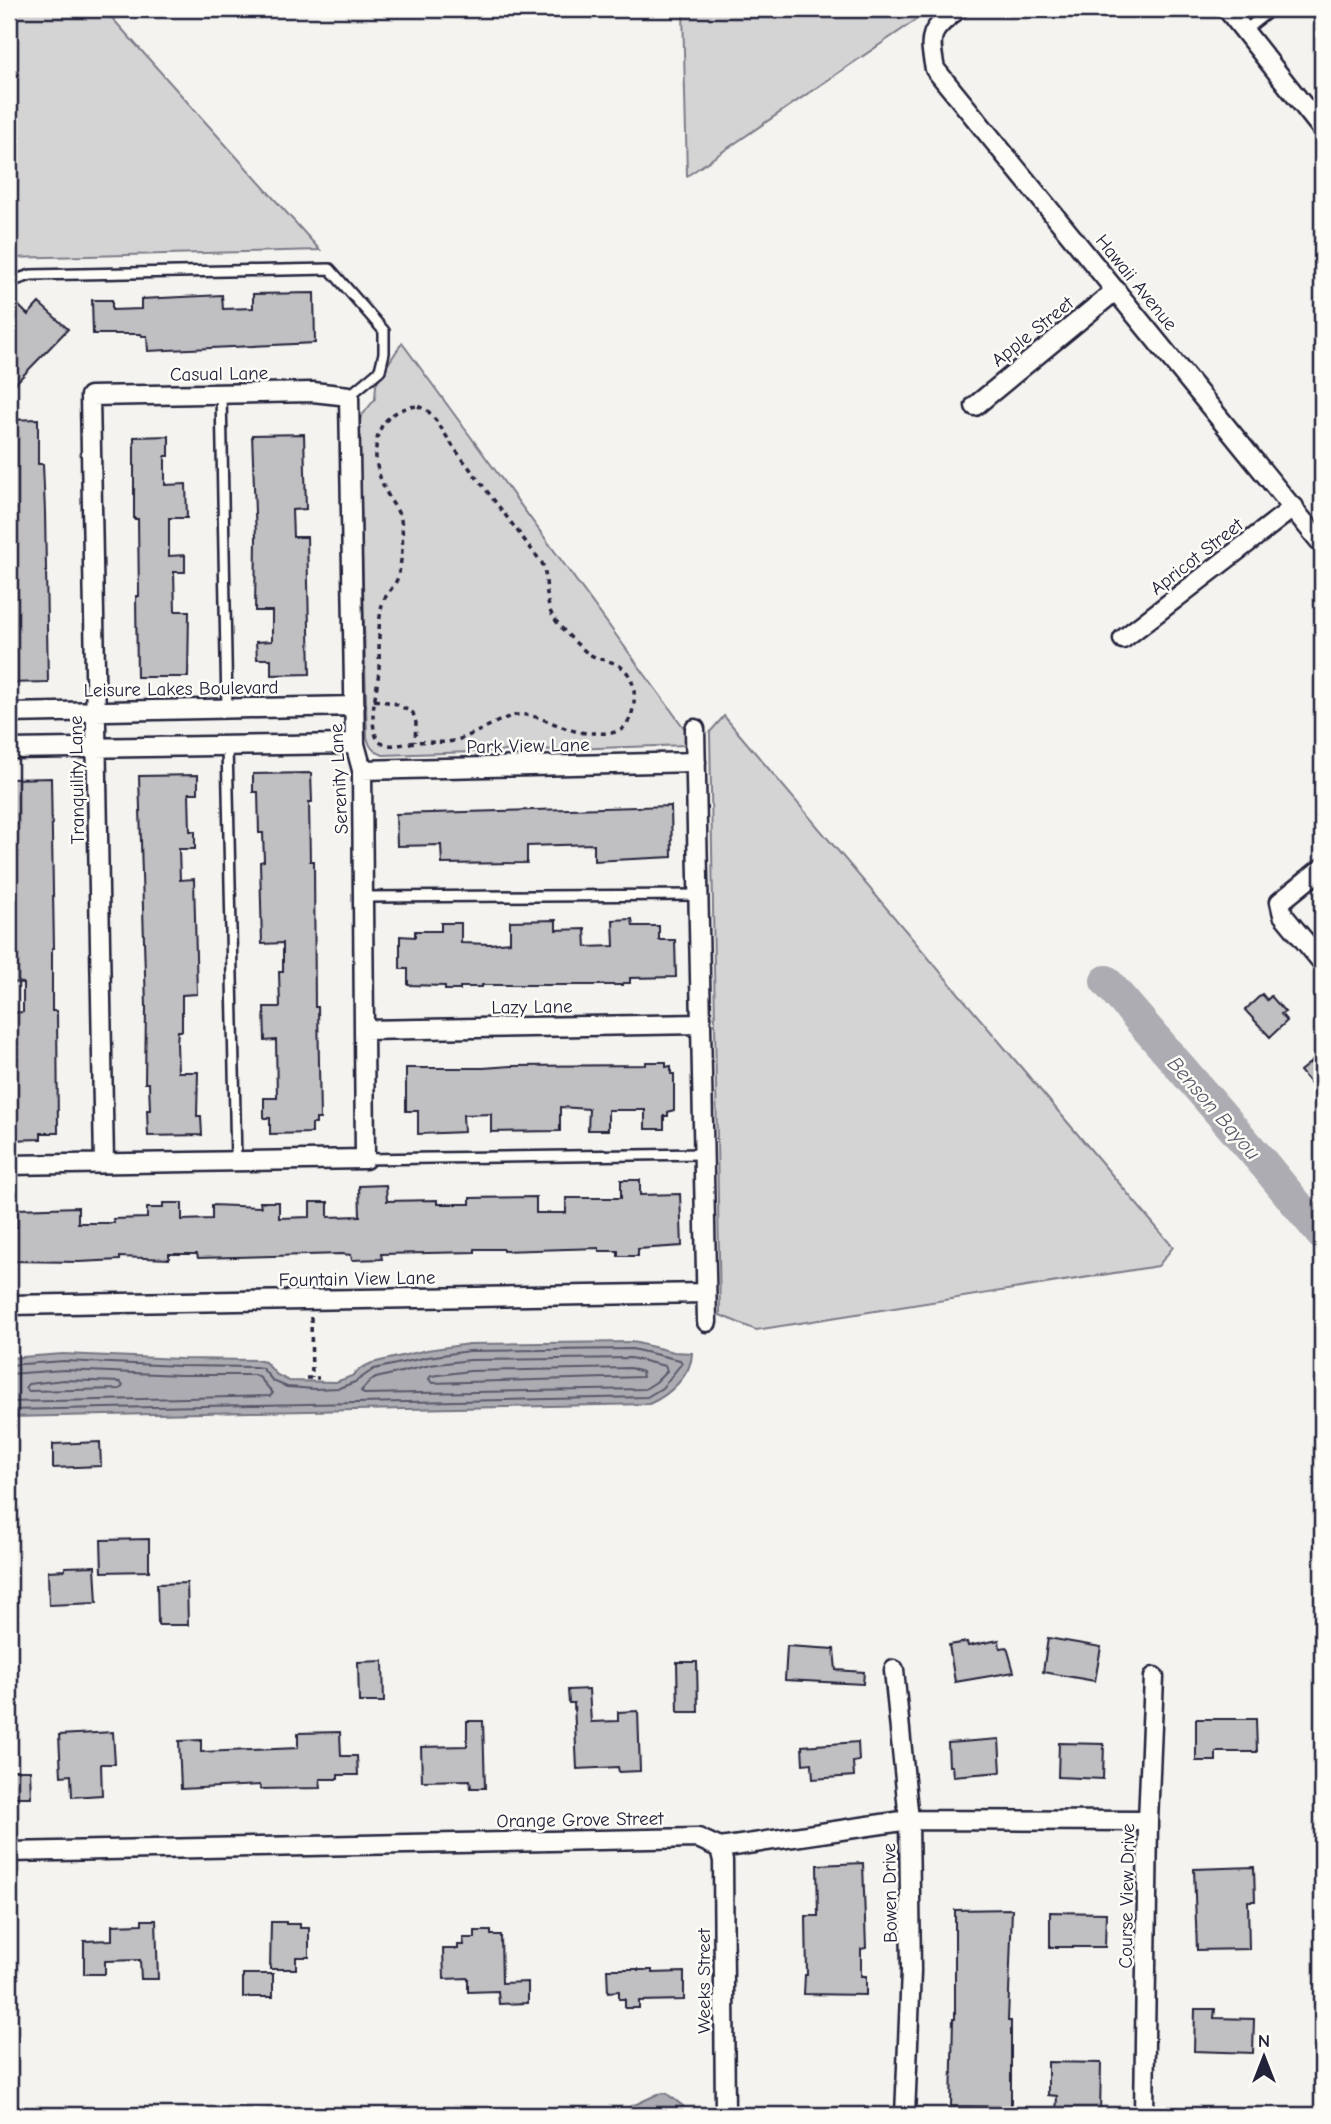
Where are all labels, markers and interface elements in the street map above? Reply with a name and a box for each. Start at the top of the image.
street label: Hawaii Avenue [1091,230,1182,335]
street label: Apple Street [987,292,1078,371]
street label: Casual Lane [170,362,268,386]
street label: Apricot Street [1146,513,1248,600]
street label: Leisure Lakes Boulevard [83,676,279,702]
street label: Tranquility Lane [65,715,89,845]
street label: Serenity Lane [325,723,353,835]
street label: Park View Lane [466,734,590,758]
street label: Lazy Lane [491,995,573,1019]
water label: Benson Bayou [1163,1051,1265,1165]
street label: Fountain View Lane [278,1267,436,1291]
street label: Orange Grove Street [496,1808,664,1832]
street label: Course View Drive [1115,1823,1139,1969]
street label: Bowen Drive [878,1843,902,1943]
street label: Weeks Street [693,1928,715,2034]
north arrow [1230,2022,1300,2092]
text: N [1258,2030,1270,2052]

